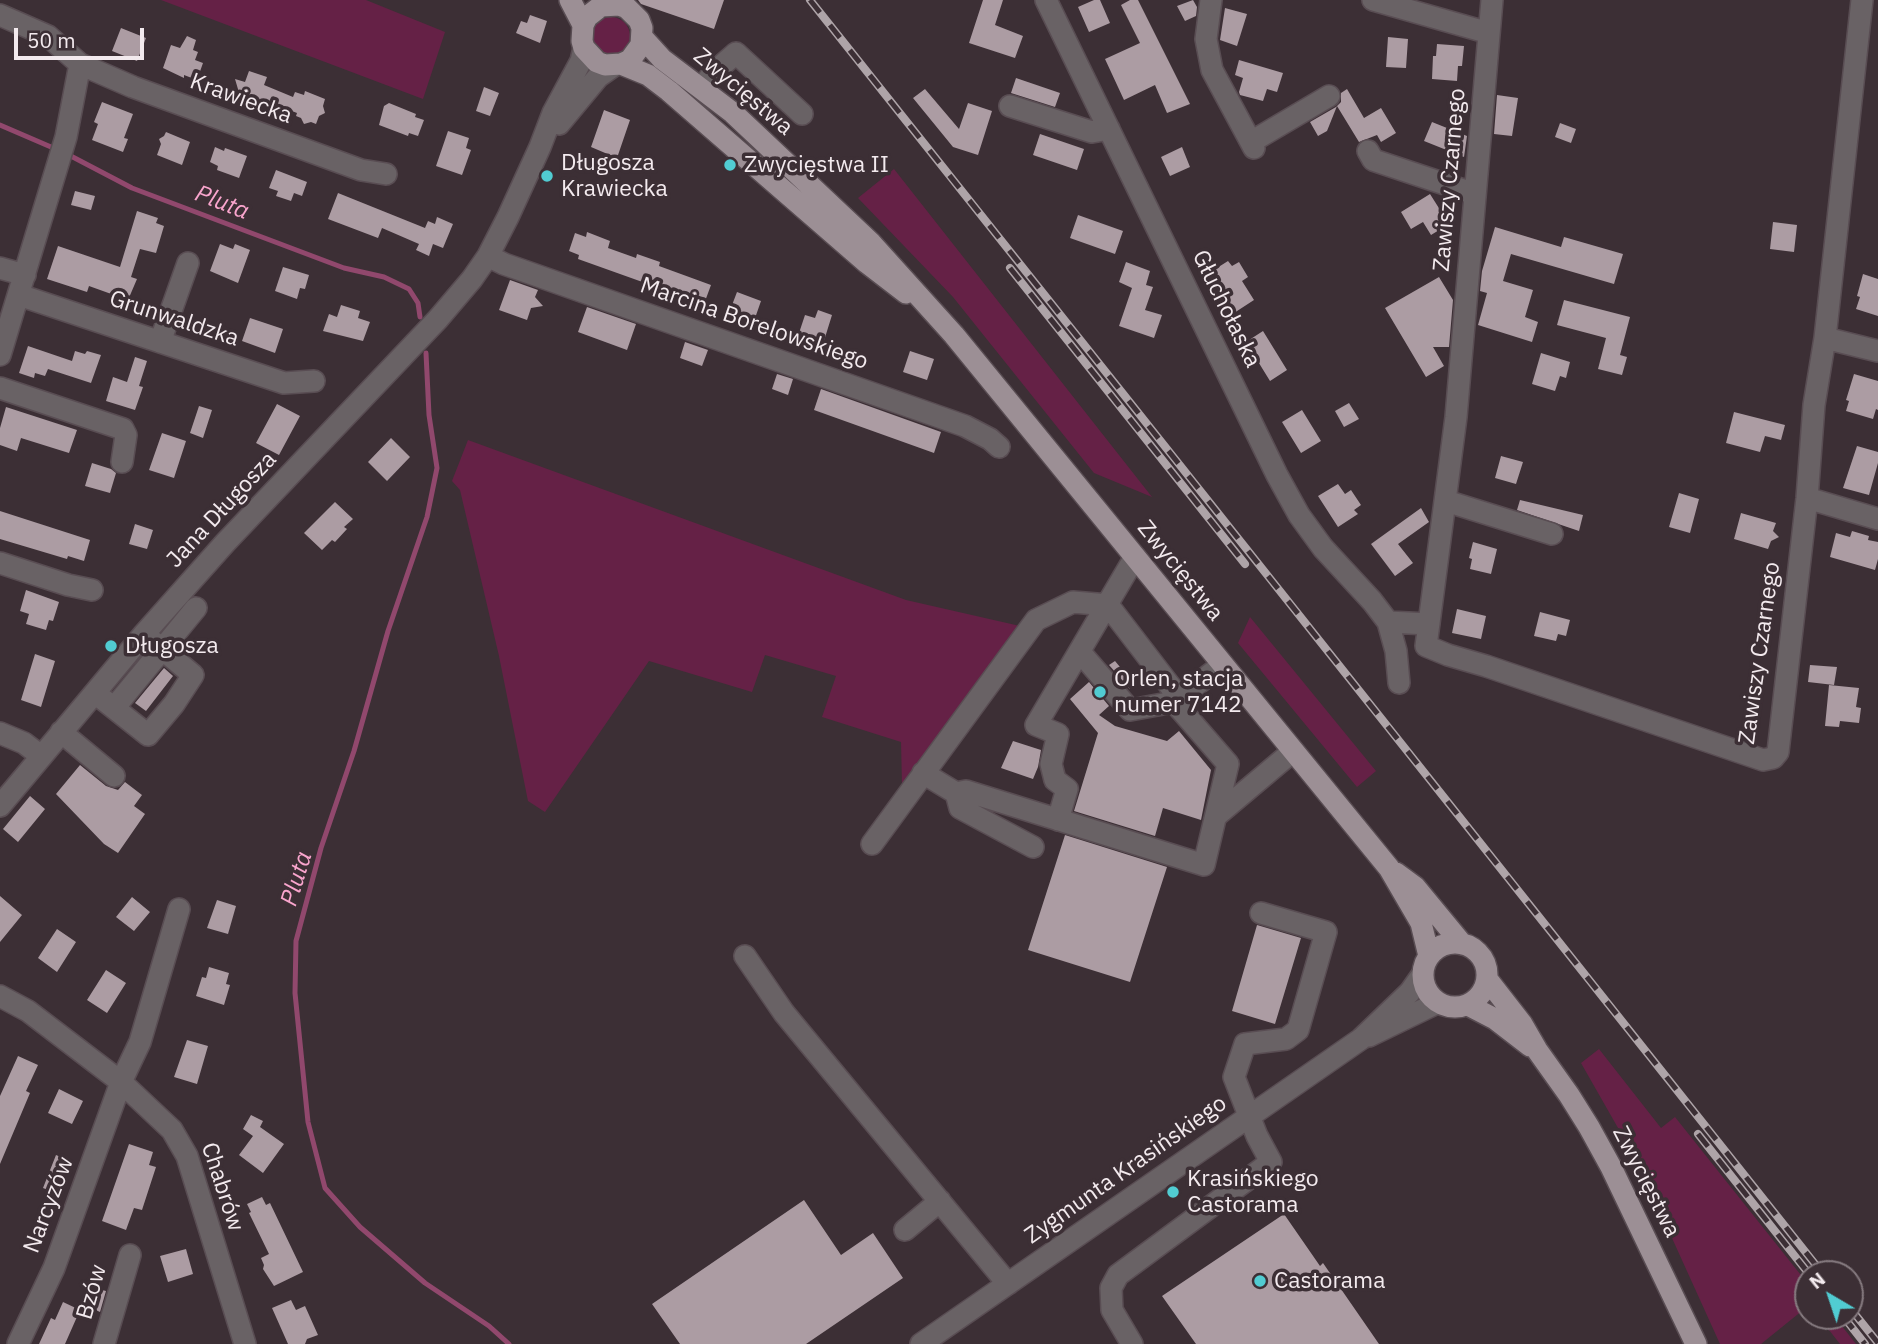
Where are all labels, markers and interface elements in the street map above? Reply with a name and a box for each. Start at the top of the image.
scale bar [18,14,147,58]
text: 50 m [27,26,76,54]
street label: Zwycięstwa [688,42,798,142]
street label: Krawiecka [186,68,296,130]
street label: Zawiszy Czarnego [1428,87,1472,273]
place label: Długosza Krawiecka [561,149,668,203]
place label: Zwycięstwa II [744,151,889,179]
marker: Zwycięstwa II [722,157,738,173]
marker: Długosza Krawiecka [539,168,555,184]
water label: Pluta [191,180,253,226]
street label: Głuchołaska [1186,246,1266,372]
street label: Marcina Borelowskiego [636,272,872,376]
street label: Grunwaldzka [106,285,242,353]
street label: Jana Długosza [161,446,283,574]
street label: Zwycięstwa [1131,515,1229,627]
street label: Zawiszy Czarnego [1734,560,1786,746]
place label: Długosza [125,632,219,660]
marker: Długosza [103,638,119,654]
place label: Orlen, stacja numer 7142 [1114,665,1243,719]
marker: Orlen, stacja numer 7142 [1092,684,1108,700]
water label: Pluta [275,848,319,910]
street label: Zygmunta Krasińskiego [1020,1090,1232,1250]
street label: Zwycięstwa [1606,1122,1686,1242]
street label: Chabrów [195,1139,249,1235]
street label: Narcyzów [18,1153,80,1257]
place label: Krasińskiego Castorama [1187,1165,1319,1219]
marker: Krasińskiego Castorama [1165,1184,1181,1200]
north arrow [1794,1260,1864,1330]
street label: Bzów [71,1261,113,1323]
place label: Castorama [1274,1267,1385,1295]
text: N [1804,1267,1830,1294]
marker: Castorama [1252,1273,1268,1289]

